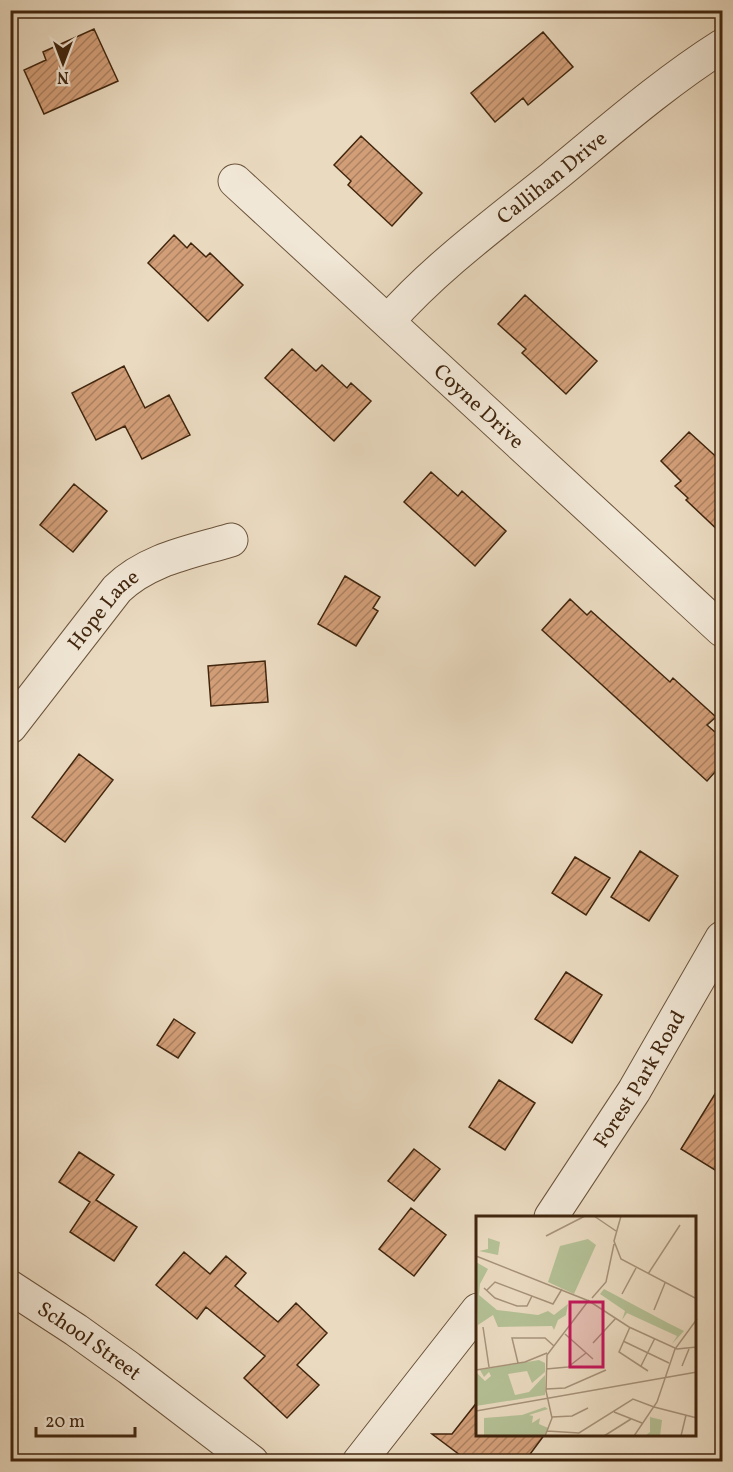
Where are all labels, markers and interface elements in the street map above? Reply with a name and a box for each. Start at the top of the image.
north arrow [33,33,93,93]
text: N [57,65,69,87]
street label: Callihan Drive [491,125,614,232]
street label: Coyne Drive [426,358,530,457]
street label: Hope Lane [62,563,145,657]
street label: Forest Park Road [587,1006,693,1154]
inset map [476,1216,697,1436]
street label: School Street [31,1296,147,1388]
scale bar [36,1400,135,1438]
text: 20 m [45,1410,85,1435]

